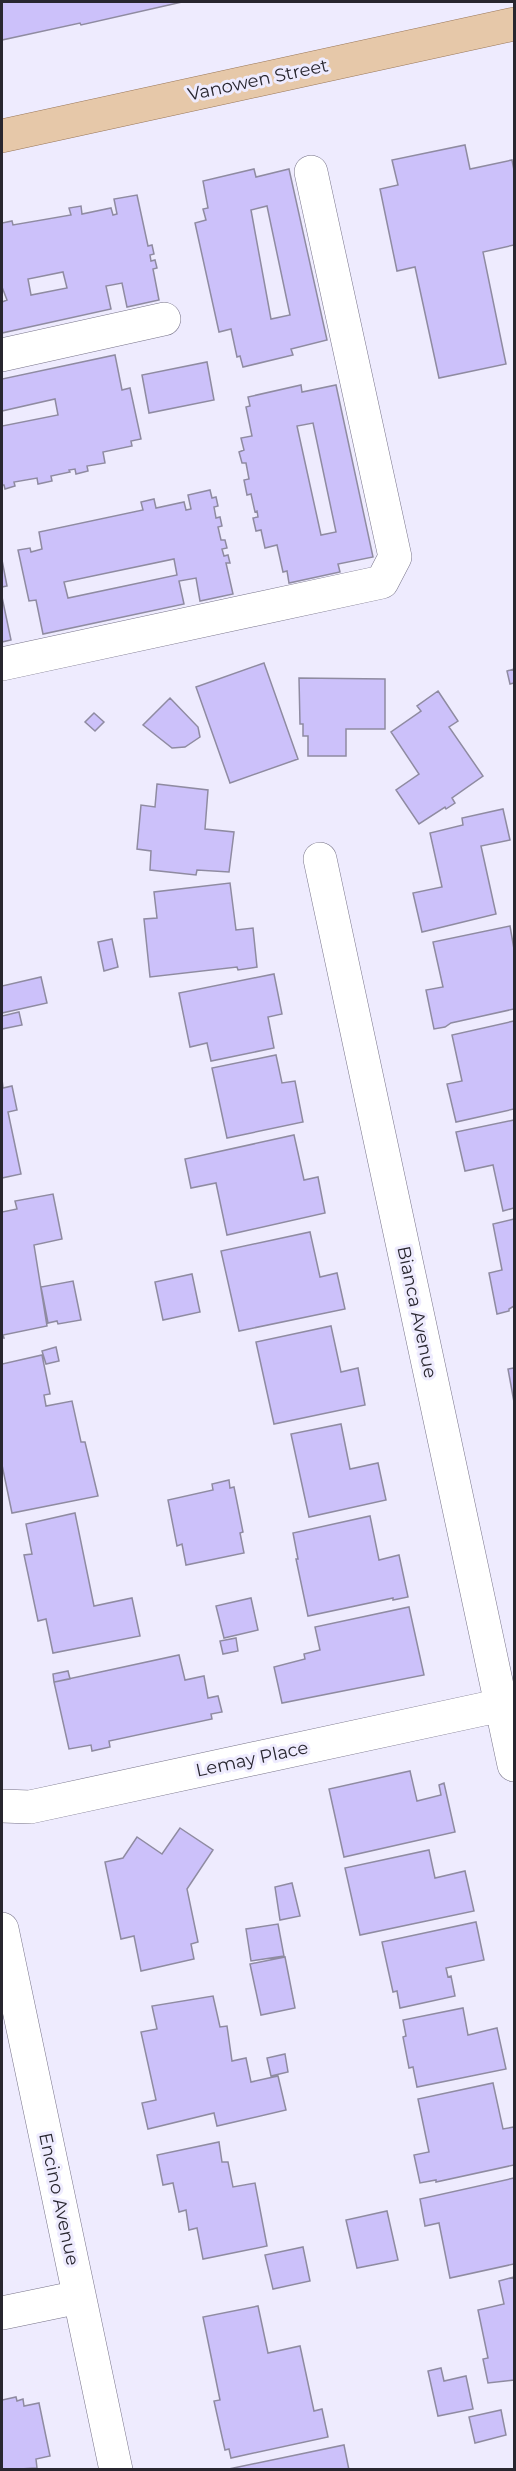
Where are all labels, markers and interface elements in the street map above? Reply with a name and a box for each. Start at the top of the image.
street label: Vanowen Street [186,54,330,106]
street label: Bianca Avenue [392,1244,442,1380]
street label: Lemay Place [194,1736,310,1782]
street label: Encino Avenue [34,2131,84,2268]

